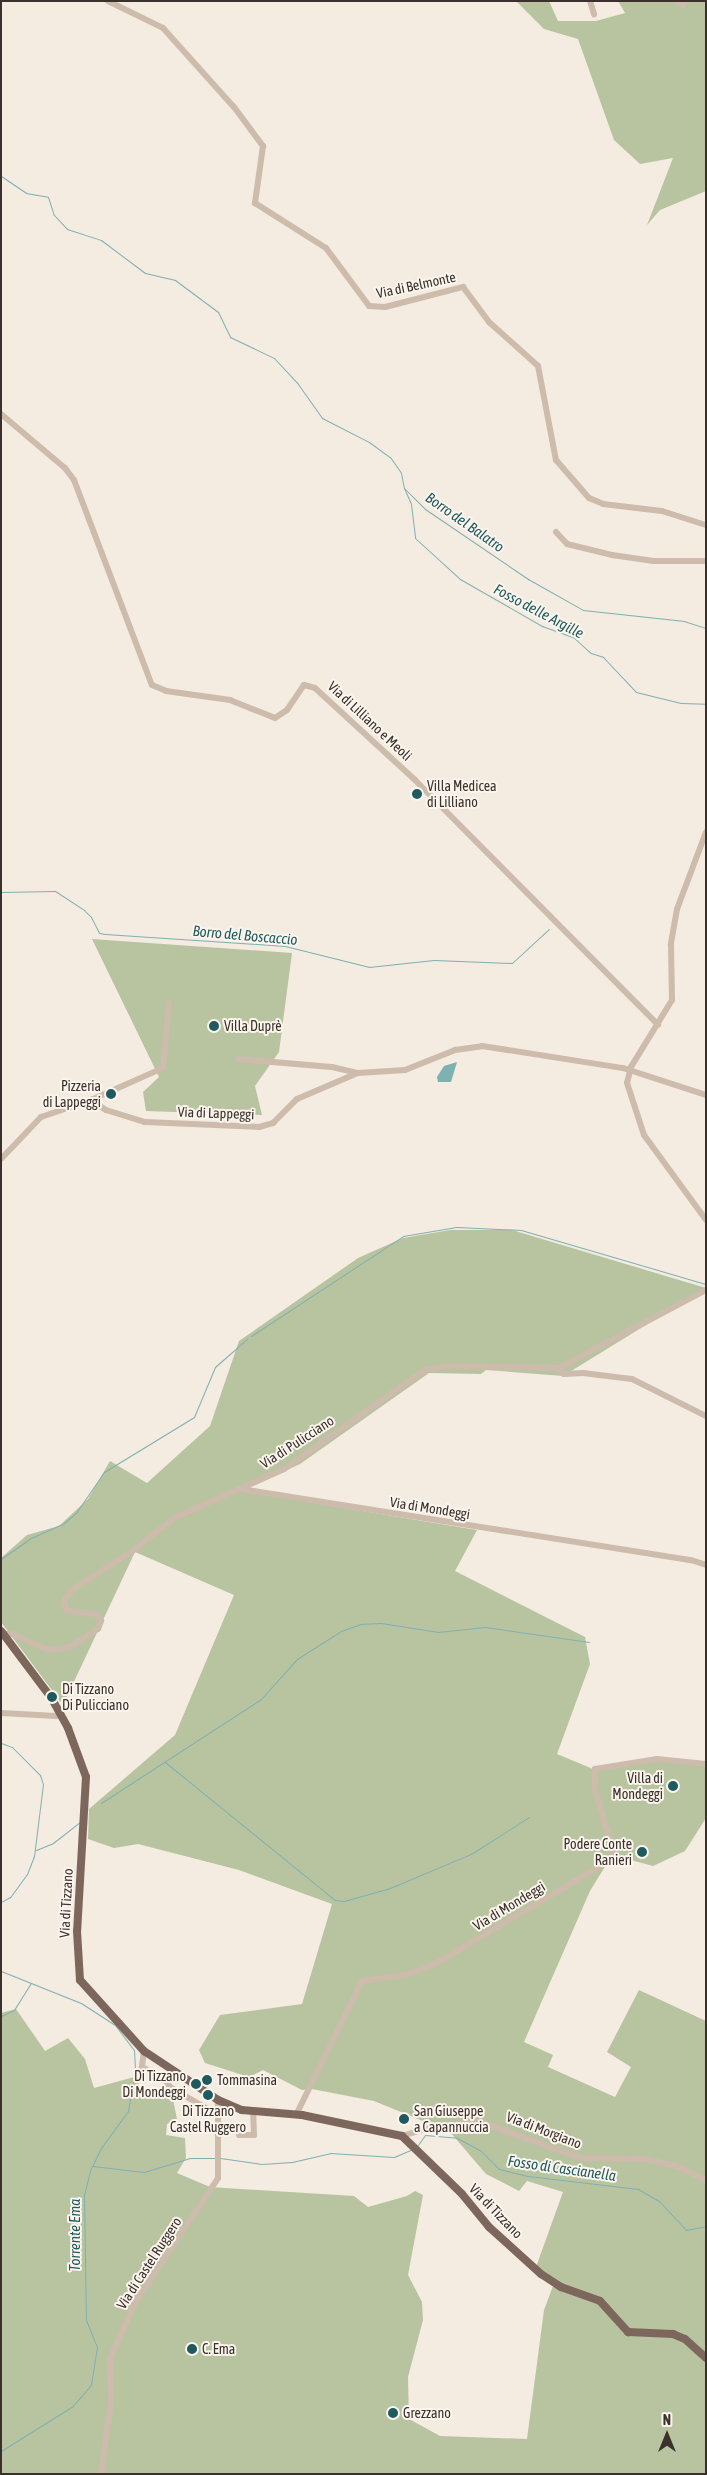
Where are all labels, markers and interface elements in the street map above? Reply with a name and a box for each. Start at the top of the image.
street label: Via di Belmonte [375,268,457,302]
water label: Borro del Balatro [422,488,508,556]
water label: Fosso delle Argille [491,580,587,642]
street label: Via di Lilliano e Meoli [324,678,416,764]
place label: Villa Medicea di Lilliano [427,778,496,810]
marker: Villa Medicea di Lilliano [411,788,423,800]
water label: Borro del Boscaccio [192,921,298,949]
place label: Villa Duprè [224,1018,282,1034]
marker: Villa Duprè [208,1020,220,1032]
place label: Pizzeria di Lappeggi [43,1078,101,1110]
marker: Pizzeria di Lappeggi [105,1088,117,1100]
street label: Via di Lappeggi [177,1103,255,1123]
street label: Via di Pulicciano [257,1412,337,1472]
street label: Via di Mondeggi [389,1493,471,1523]
place label: Di Tizzano Di Pulicciano [62,1681,129,1714]
marker: Di Tizzano Di Pulicciano [46,1691,58,1703]
place label: Villa di Mondeggi [612,1770,663,1802]
marker: Villa di Mondeggi [667,1780,679,1792]
place label: Podere Conte Ranieri [563,1836,632,1868]
marker: Podere Conte Ranieri [636,1846,648,1858]
street label: Via di Tizzano [56,1868,76,1938]
street label: Via di Mondeggi [470,1878,548,1934]
place label: Di Tizzano Di Mondeggi [122,2068,186,2100]
place label: Tommasina [217,2072,277,2088]
marker: Tommasina [201,2074,213,2086]
marker: Di Tizzano Di Mondeggi [190,2078,202,2090]
marker: Di Tizzano Castel Ruggero [202,2089,214,2101]
place label: Di Tizzano Castel Ruggero [170,2103,246,2136]
place label: San Giuseppe a Capannuccia [414,2103,489,2136]
street label: Via di Morgiano [504,2108,584,2152]
marker: San Giuseppe a Capannuccia [398,2113,410,2125]
water label: Fosso di Cascianella [507,2152,617,2184]
street label: Via di Tizzano [466,2180,526,2242]
water label: Torrente Ema [66,2199,84,2271]
street label: Via di Castel Ruggero [113,2214,185,2312]
place label: C. Ema [202,2341,235,2357]
marker: C. Ema [186,2343,198,2355]
place label: Grezzano [403,2405,451,2421]
marker: Grezzano [387,2407,399,2419]
north arrow [642,2410,692,2460]
text: N [663,2412,671,2428]

